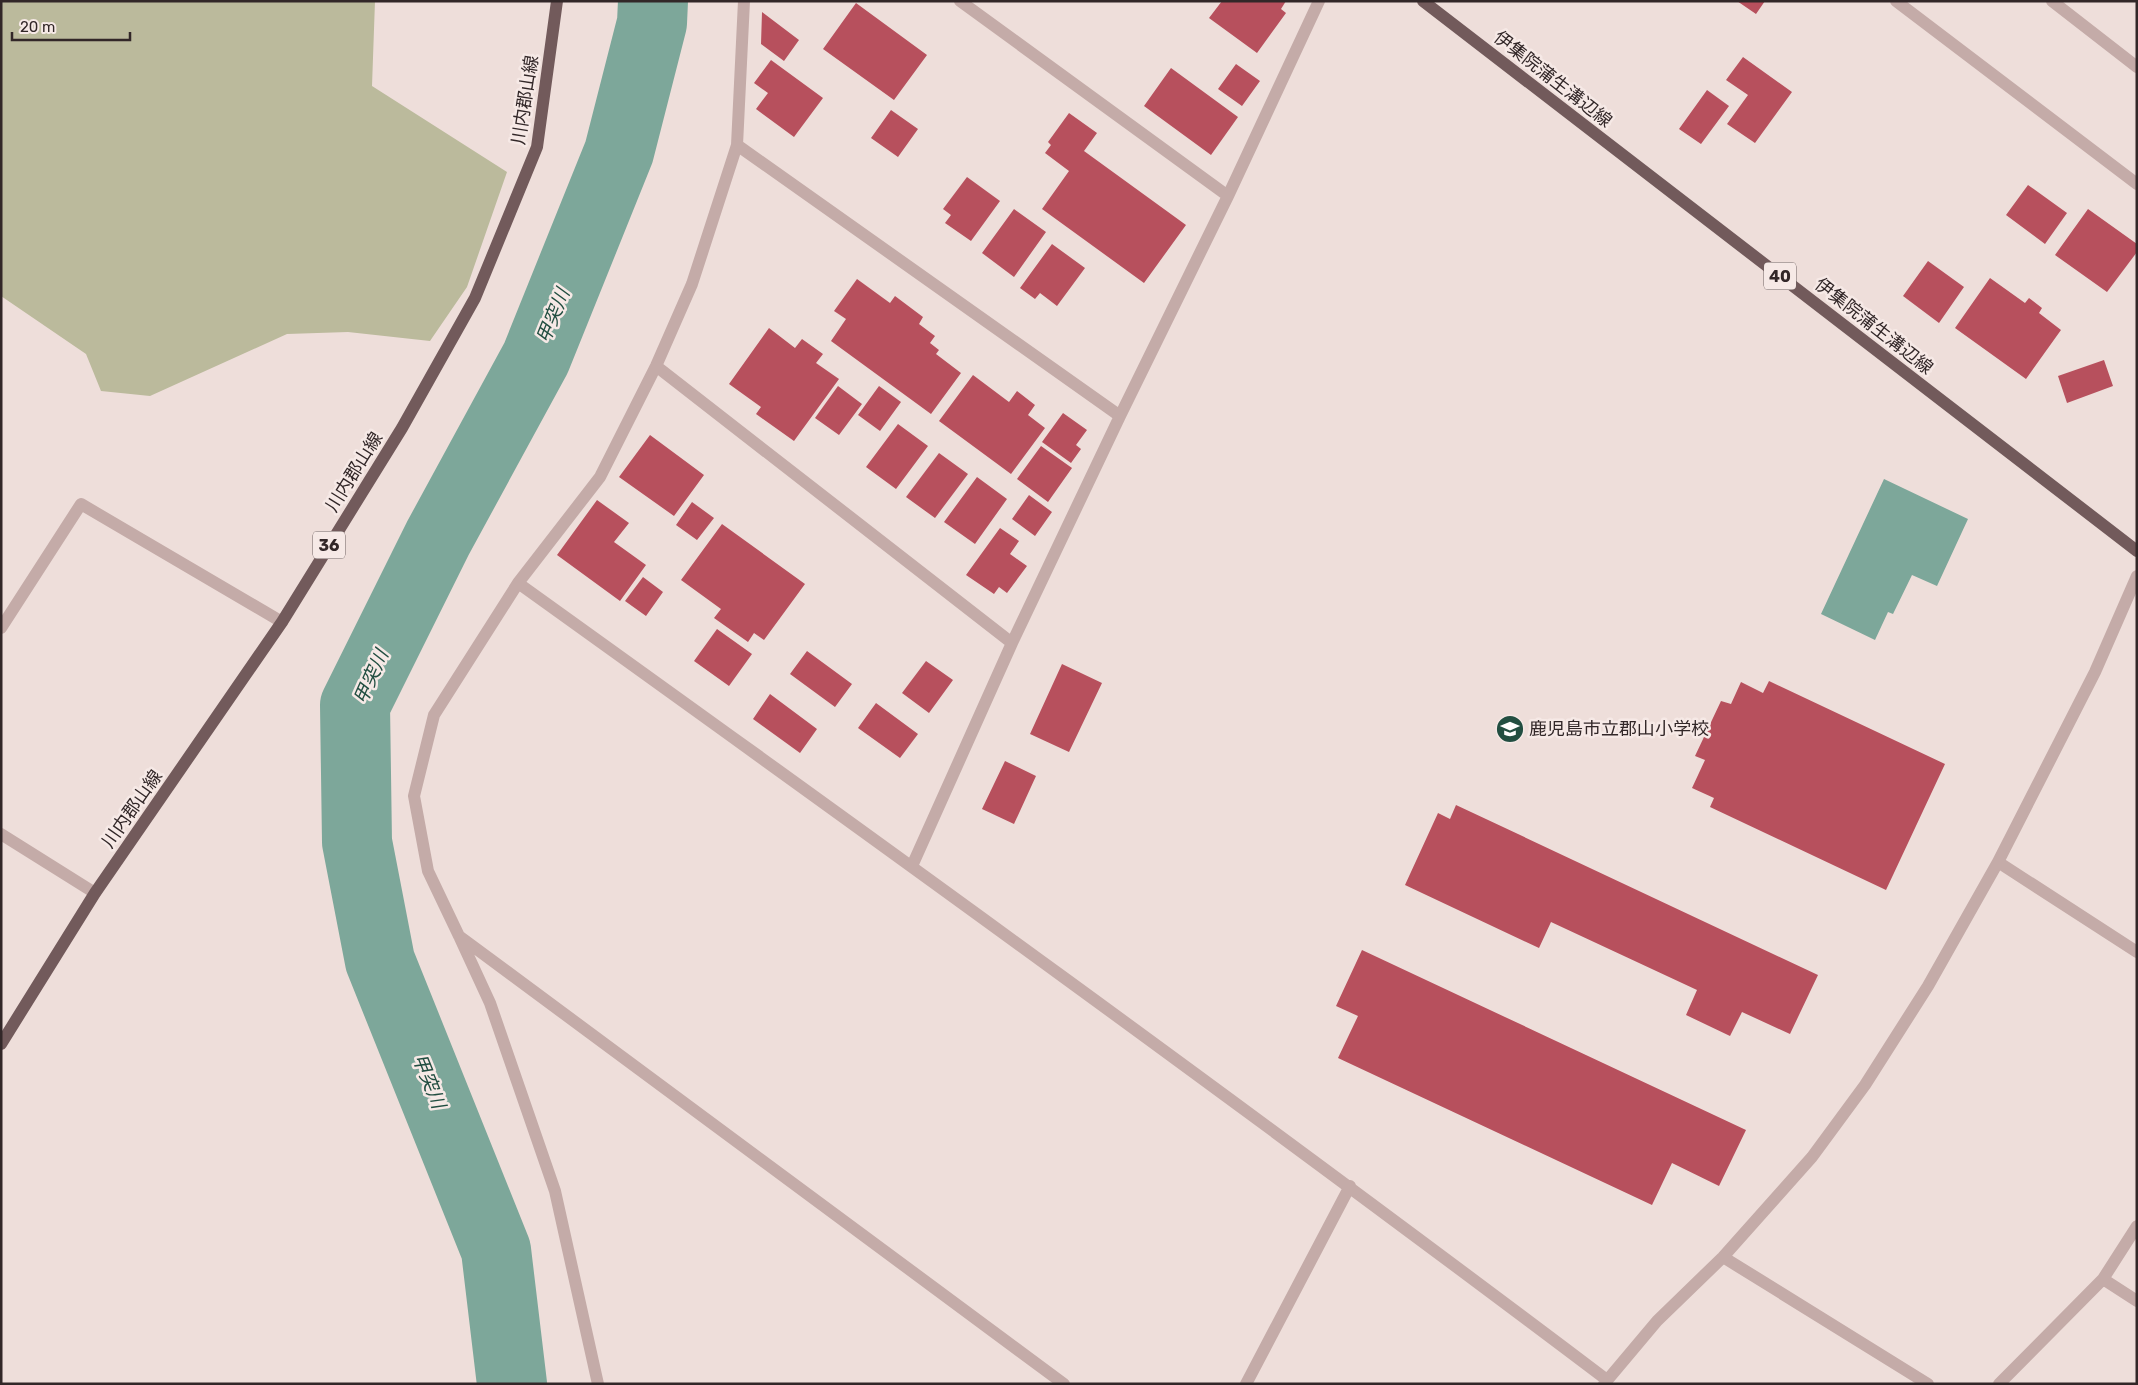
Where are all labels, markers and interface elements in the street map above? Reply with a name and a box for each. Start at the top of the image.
scale bar [12,10,130,42]
text: 20 m [20,18,55,36]
street label: 伊集院蒲生溝辺線 [1489,26,1617,132]
street label: 川内郡山線 [507,54,543,146]
road number: 40 [1764,262,1796,290]
street label: 伊集院蒲生溝辺線 [1810,273,1938,379]
water label: 甲突川 [532,283,575,347]
street label: 川内郡山線 [321,428,387,516]
road number: 36 [313,532,345,558]
water label: 甲突川 [349,644,394,708]
school or university icon: 鹿児島市立郡山小学校 [1495,714,1525,744]
place label: 鹿児島市立郡山小学校 [1529,718,1709,740]
street label: 川内郡山線 [97,766,167,852]
water label: 甲突川 [408,1050,451,1114]

